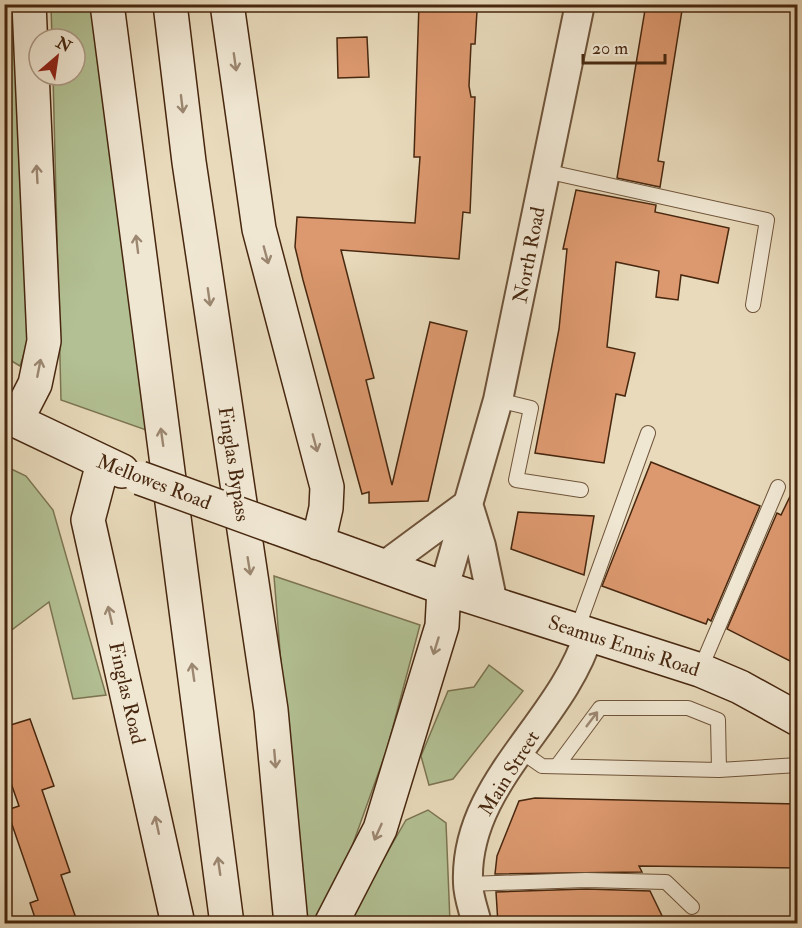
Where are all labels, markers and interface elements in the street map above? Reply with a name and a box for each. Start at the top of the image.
north arrow [27,27,87,87]
scale bar [583,27,666,65]
text: N [52,32,75,57]
text: 20 m [592,37,628,60]
one-way arrow [230,52,241,72]
one-way arrow [177,94,188,114]
one-way arrow [31,164,42,184]
street label: North Road [507,205,551,305]
one-way arrow [132,234,143,254]
one-way arrow [260,245,272,264]
one-way arrow [204,287,215,307]
one-way arrow [33,359,45,378]
street label: Finglas Bypass [212,405,255,524]
one-way arrow [156,428,167,448]
one-way arrow [310,434,322,453]
street label: Mellowes Road [93,449,215,515]
one-way arrow [244,556,255,575]
one-way arrow [103,605,115,624]
street label: Seamus Ennis Road [545,610,703,682]
one-way arrow [430,636,441,655]
street label: Finglas Road [103,639,151,747]
one-way arrow [188,663,199,683]
one-way arrow [586,712,599,728]
street label: Main Street [473,725,545,820]
one-way arrow [270,749,281,769]
one-way arrow [151,816,162,835]
one-way arrow [372,822,383,840]
one-way arrow [213,856,224,876]

